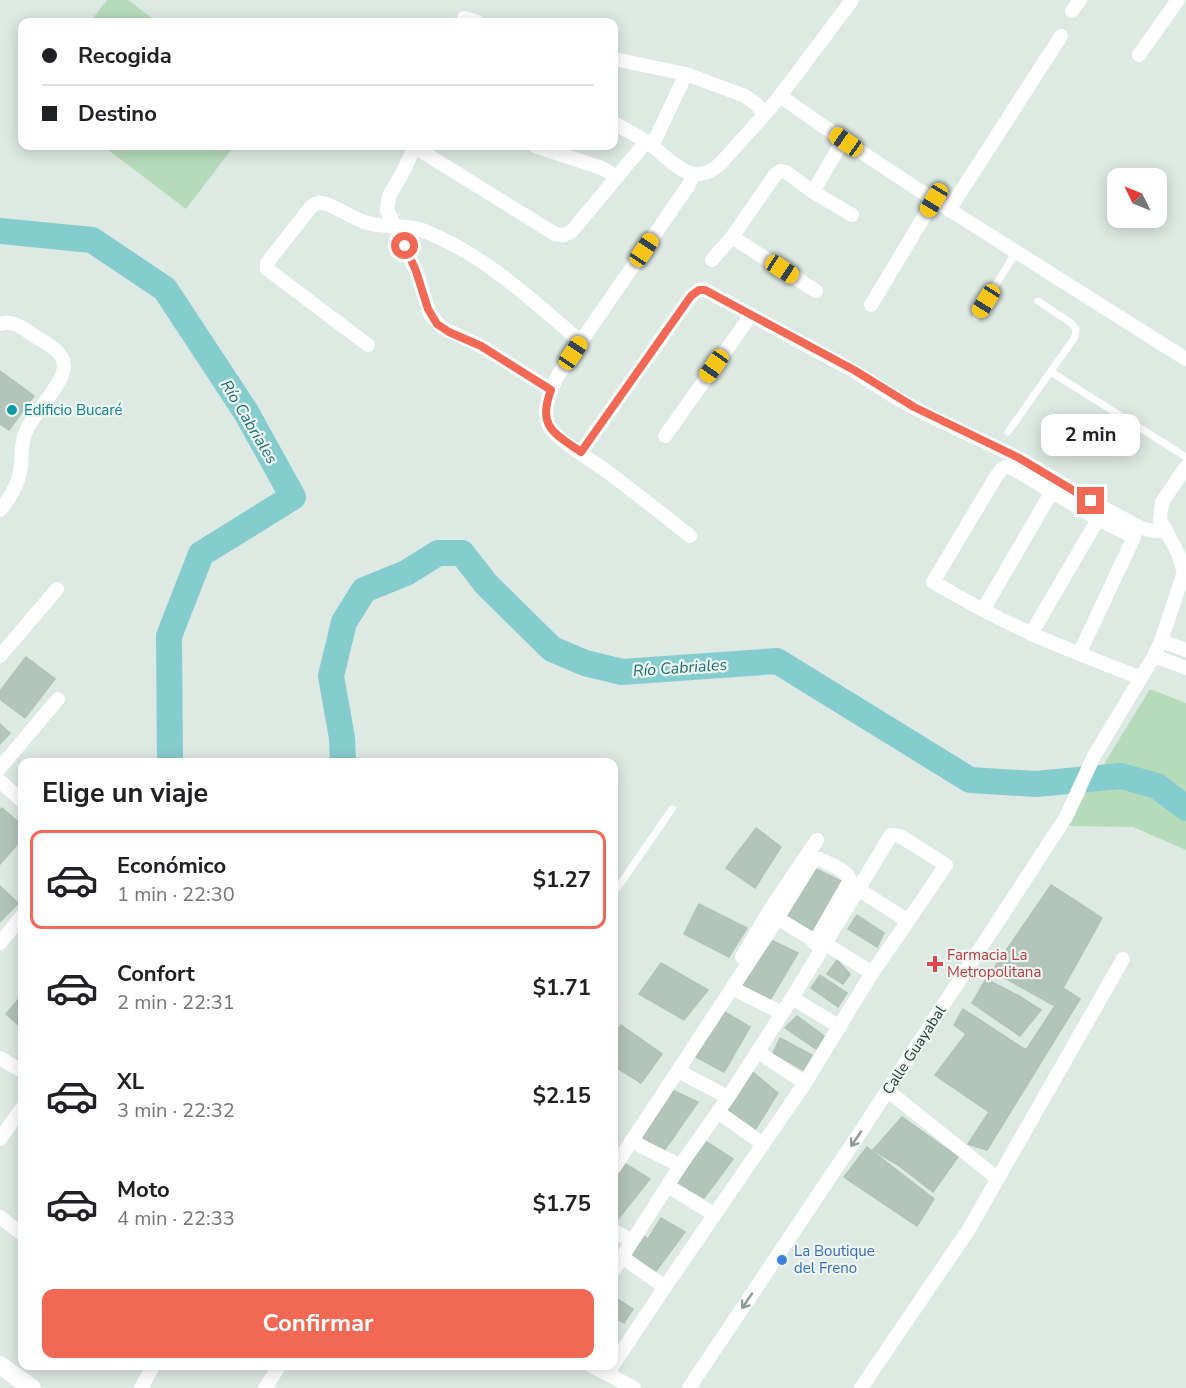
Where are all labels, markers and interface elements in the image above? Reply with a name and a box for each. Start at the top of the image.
text: Recogida [78,41,172,71]
text: Destino [78,99,157,129]
car [826,124,866,160]
north arrow [1107,168,1167,228]
map controls [1107,168,1167,228]
car [917,180,951,220]
car [626,230,662,270]
route start [391,232,418,259]
car [762,252,802,286]
car [969,281,1003,321]
car [555,333,591,373]
car [696,346,732,386]
water label: Río Cabriales [215,376,283,468]
place label: Edificio Bucaré [24,400,123,420]
marker: Edificio Bucaré [5,403,19,417]
callout: 2 min [1042,414,1140,456]
text: 2 min [1065,421,1116,448]
route end [1077,487,1104,514]
water label: Río Cabriales [632,654,728,682]
text: Elige un viaje [42,775,208,812]
text: Económico [117,851,226,881]
icon: car [45,853,99,907]
text: $1.27 [533,865,591,895]
text: 1 min · 22:30 [117,881,235,908]
place label: Farmacia La Metropolitana [947,945,1041,982]
marker: Farmacia La Metropolitana [928,957,942,971]
text: Confort [117,959,195,989]
icon: car [45,961,99,1015]
text: $1.71 [533,973,591,1003]
text: 2 min · 22:31 [117,989,235,1016]
street label: Calle Guayabal [878,1001,951,1098]
text: XL [117,1067,144,1097]
icon: car [45,1069,99,1123]
text: $2.15 [533,1081,591,1111]
text: 3 min · 22:32 [117,1097,235,1124]
one-way arrow [849,1131,862,1148]
text: Moto [117,1175,170,1205]
icon: car [45,1177,99,1231]
text: $1.75 [533,1189,591,1219]
text: 4 min · 22:33 [117,1205,235,1232]
place label: La Boutique del Freno [794,1241,875,1278]
marker: La Boutique del Freno [775,1253,789,1267]
button: Confirmar [42,1289,594,1358]
one-way arrow [741,1293,753,1309]

